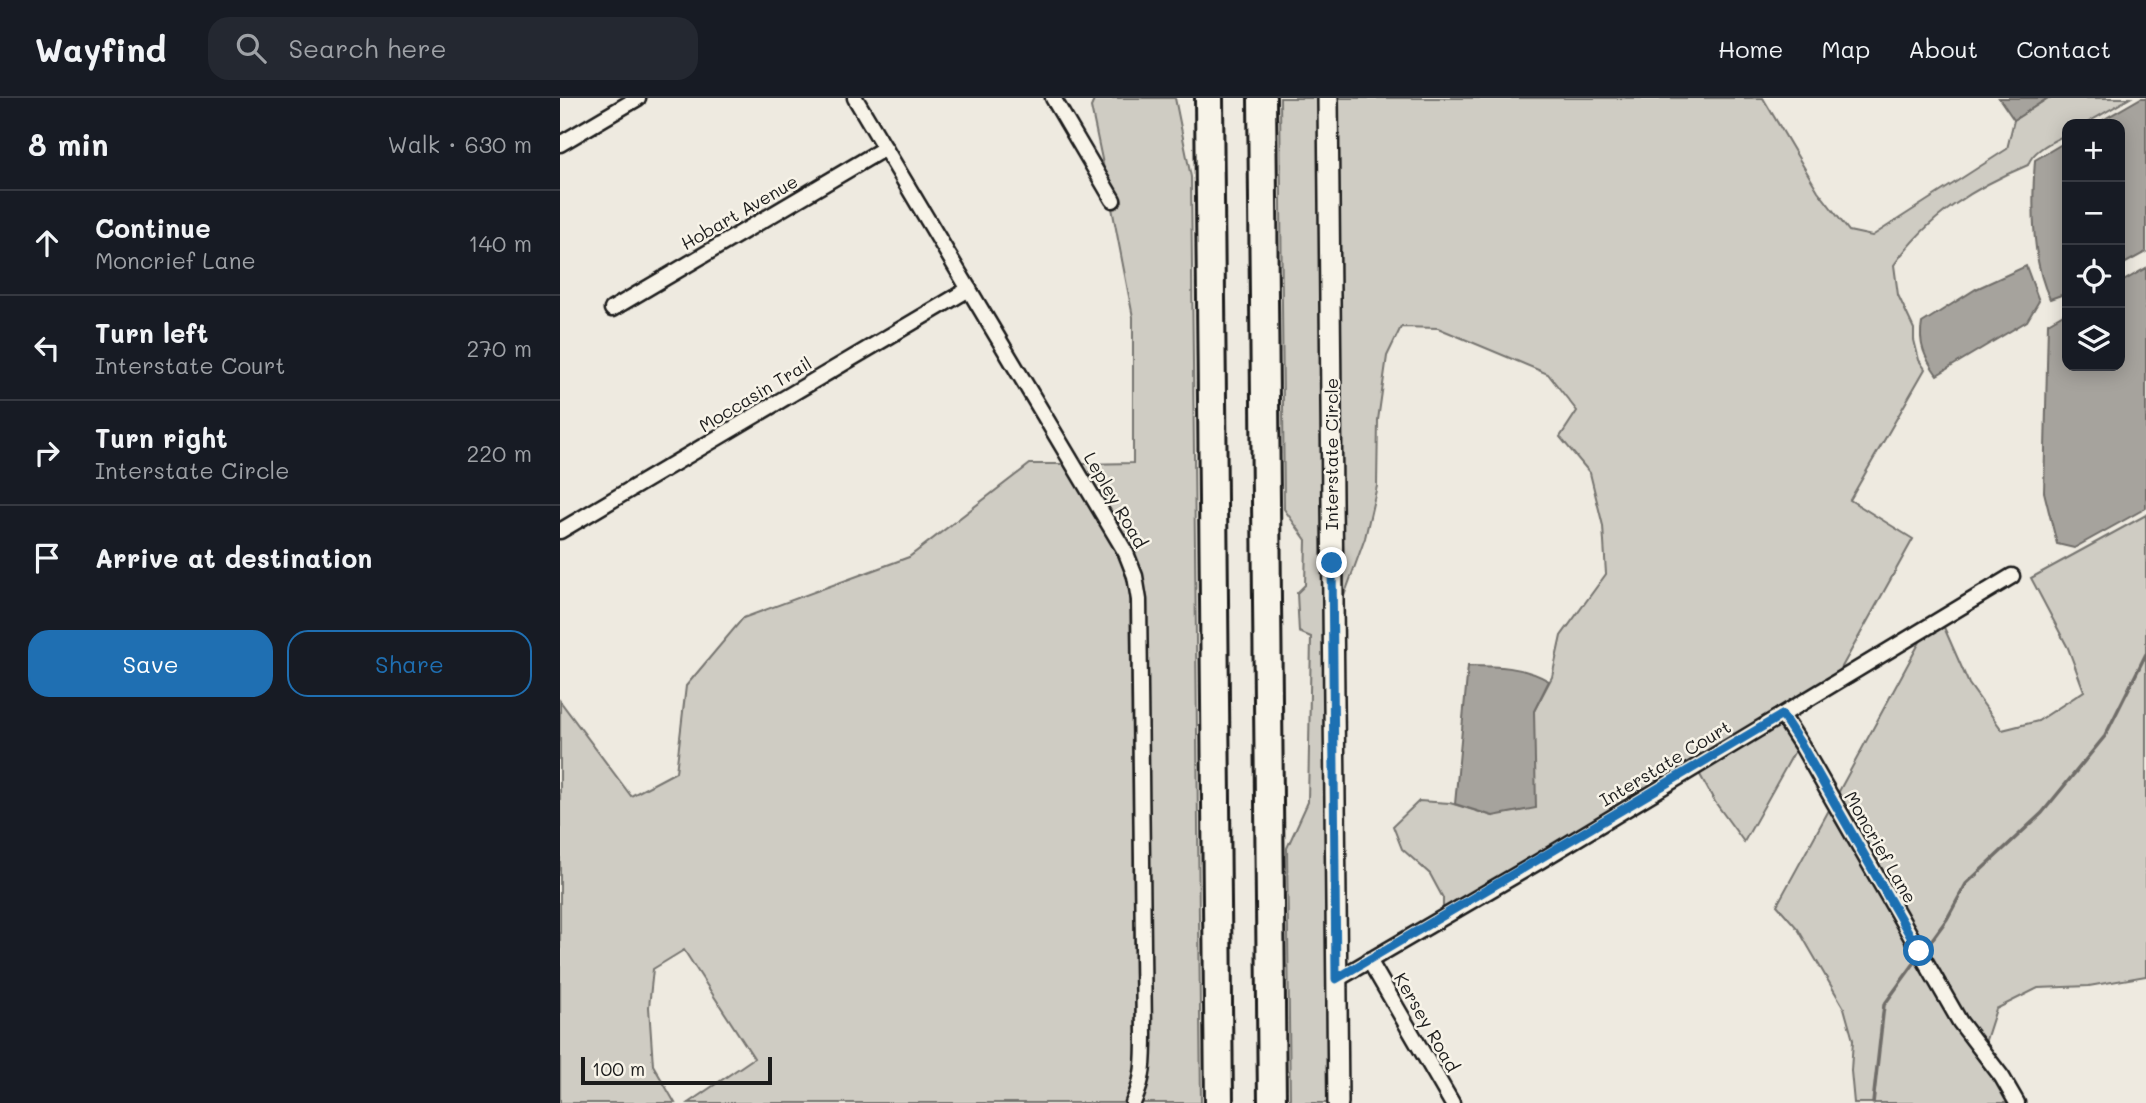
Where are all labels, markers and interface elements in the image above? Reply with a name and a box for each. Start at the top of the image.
search box [208,17,698,80]
text: Wayfind [35,27,166,70]
icon: search [232,29,270,67]
text: Search here [288,31,447,65]
text: Home [1718,33,1783,64]
text: Map [1821,33,1870,64]
text: About [1908,33,1978,64]
text: Contact [2016,33,2111,64]
map controls [2062,119,2125,371]
button: + [2062,119,2125,182]
text: 8 min [28,124,109,164]
text: Walk · 630 m [387,129,532,159]
street label: Hobart Avenue [676,169,802,255]
button: − [2062,182,2125,245]
text: Continue [95,211,211,245]
icon: ahead [28,224,66,262]
text: 140 m [468,228,532,258]
text: Moncrief Lane [95,245,256,275]
button: locate [2062,245,2125,308]
button: layers [2062,308,2125,371]
text: Turn left [95,316,208,350]
icon: left [28,329,66,367]
text: 270 m [467,333,532,363]
text: Interstate Court [95,350,285,380]
street label: Moccasin Trail [694,351,816,437]
street label: Interstate Circle [1319,378,1343,530]
text: Turn right [95,421,228,455]
icon: right [28,434,66,472]
text: 220 m [466,438,532,468]
street label: Lepley Road [1079,448,1153,552]
text: Interstate Circle [95,455,290,485]
icon: arrive [28,539,66,577]
text: Arrive at destination [95,541,372,575]
route end [1316,547,1347,578]
button: Save [28,630,273,697]
button: Share [287,630,532,697]
street label: Interstate Court [1595,714,1735,812]
street label: Moncrief Lane [1839,787,1923,907]
route start [1903,935,1934,966]
street label: Kersey Road [1389,968,1465,1076]
scale bar [581,1054,772,1086]
text: 100 m [592,1056,645,1081]

